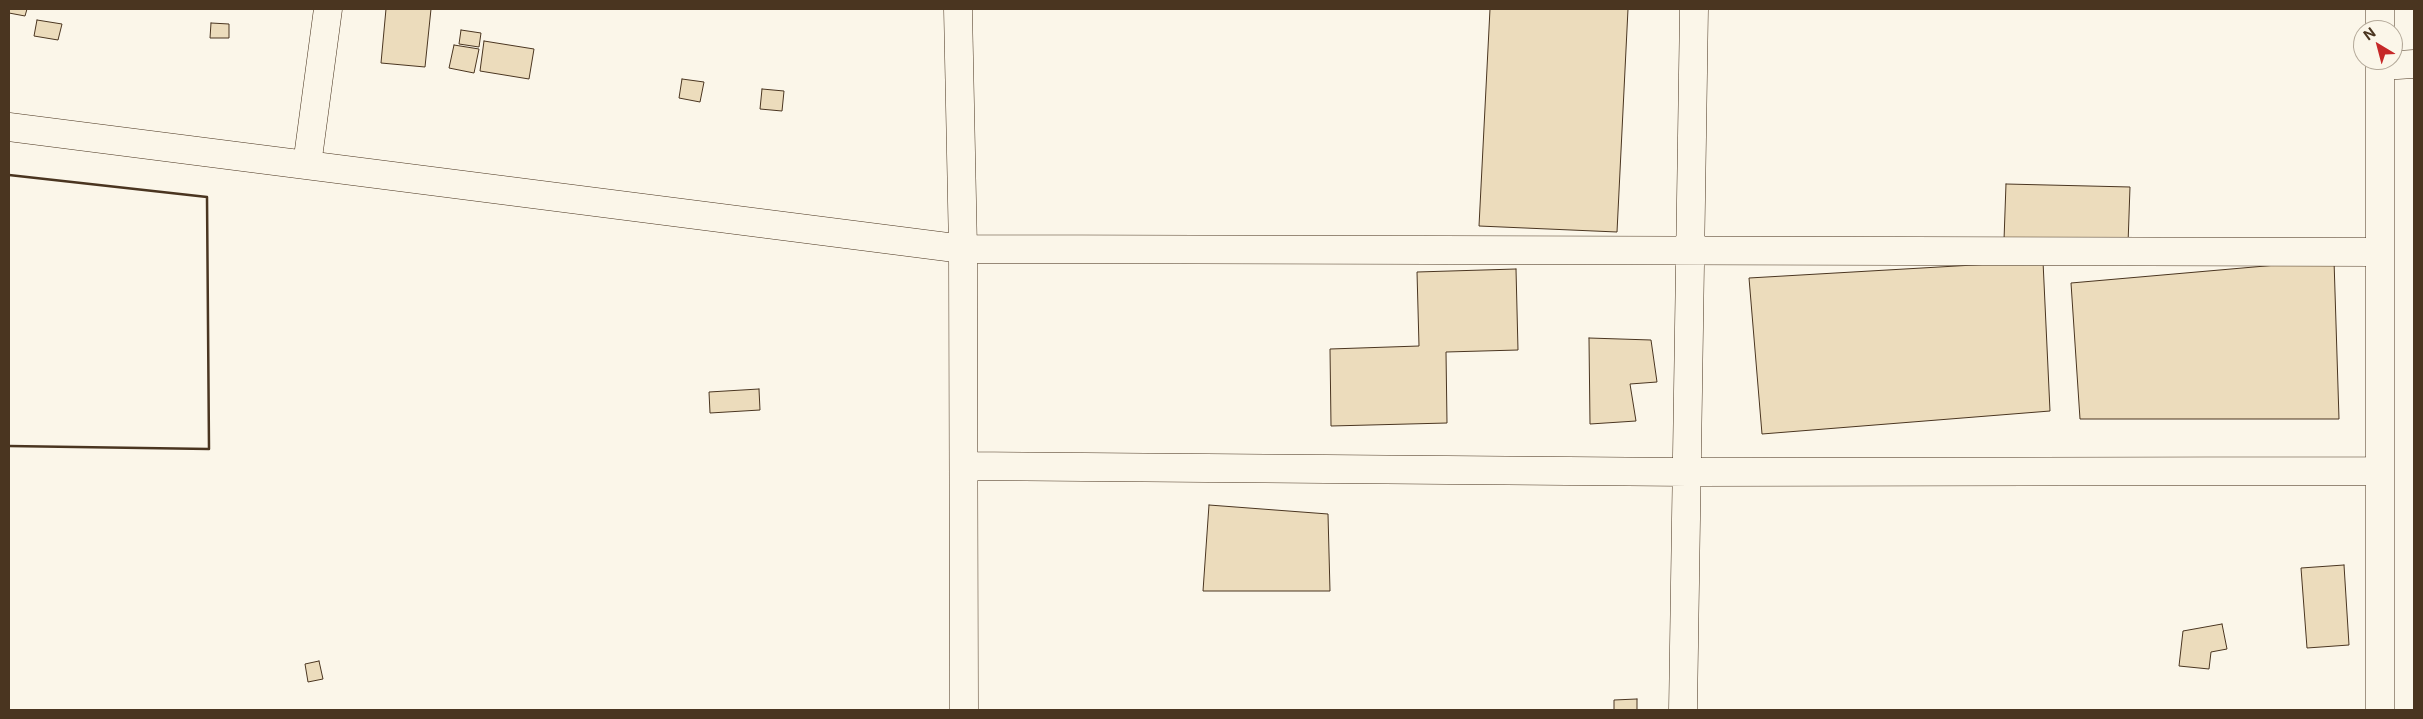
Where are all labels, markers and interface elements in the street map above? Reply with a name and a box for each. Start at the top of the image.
north arrow [2353,20,2403,70]
text: N [2360,23,2379,43]

